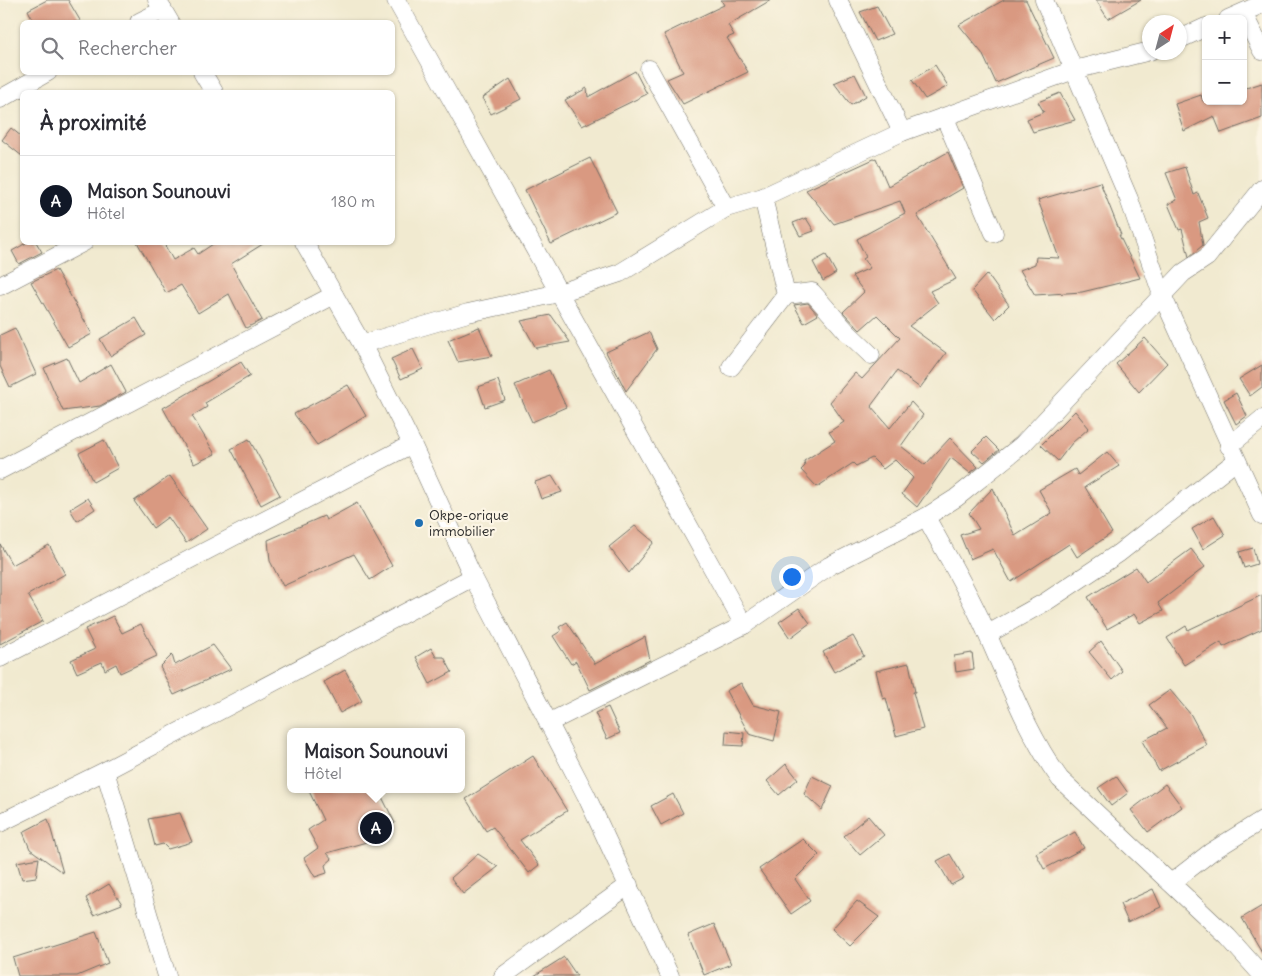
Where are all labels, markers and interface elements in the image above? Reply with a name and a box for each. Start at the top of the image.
north arrow [1142,15,1187,60]
map controls [1202,15,1247,105]
button: + [1202,15,1247,60]
search box [20,20,395,75]
icon: search [38,34,66,62]
text: Rechercher [78,36,177,60]
button: − [1202,60,1247,105]
text: À proximité [40,109,147,136]
text: Maison Sounouvi [87,179,231,203]
text: A [51,191,61,211]
text: 180 m [331,191,375,211]
text: Hôtel [87,203,125,223]
place label: Okpe-orique immobilier [429,506,509,540]
marker: Okpe-orique immobilier [413,517,425,529]
your location [779,564,805,590]
popup [287,728,465,793]
text: Maison Sounouvi [304,739,448,763]
text: Hôtel [304,763,342,783]
pin: A [360,809,392,847]

